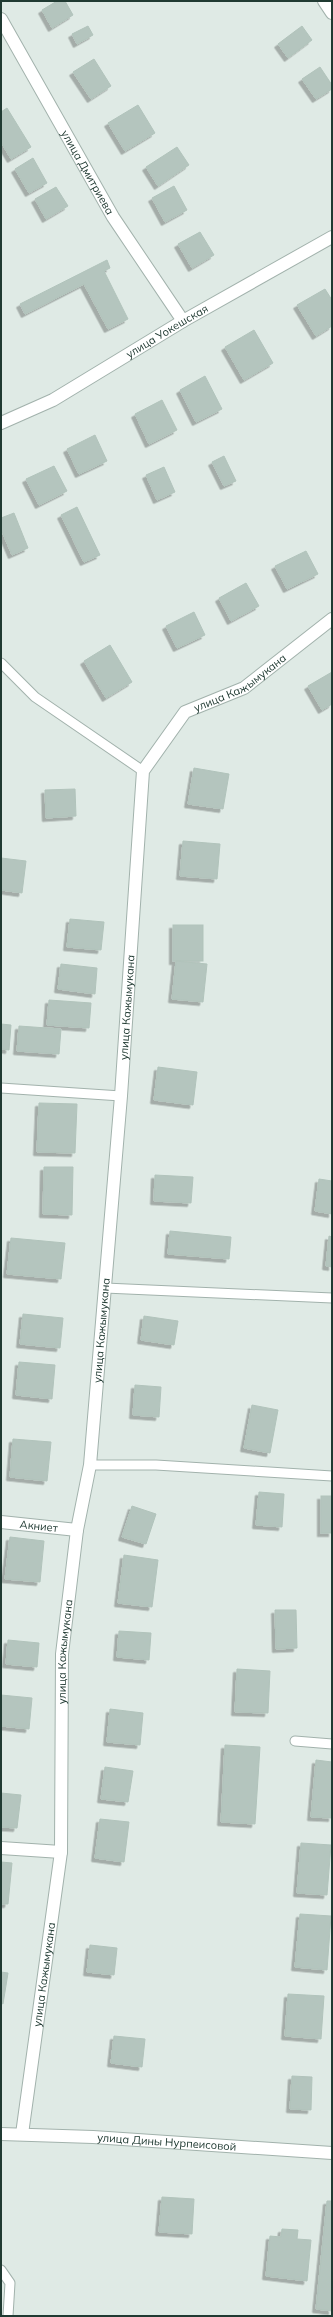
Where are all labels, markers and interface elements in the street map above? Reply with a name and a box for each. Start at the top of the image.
street label: улица Дмитриева [58,127,117,217]
street label: улица Уокешская [123,301,211,361]
street label: улица Кажымукана [192,651,289,715]
street label: улица Кажымукана [116,954,138,1060]
street label: улица Кажымукана [90,1277,113,1383]
street label: Акниет [19,1517,59,1535]
street label: улица Кажымукана [55,1599,76,1704]
street label: улица Кажымукана [30,1921,58,2028]
street label: улица Дины Нурпеисовой [97,2130,237,2154]

